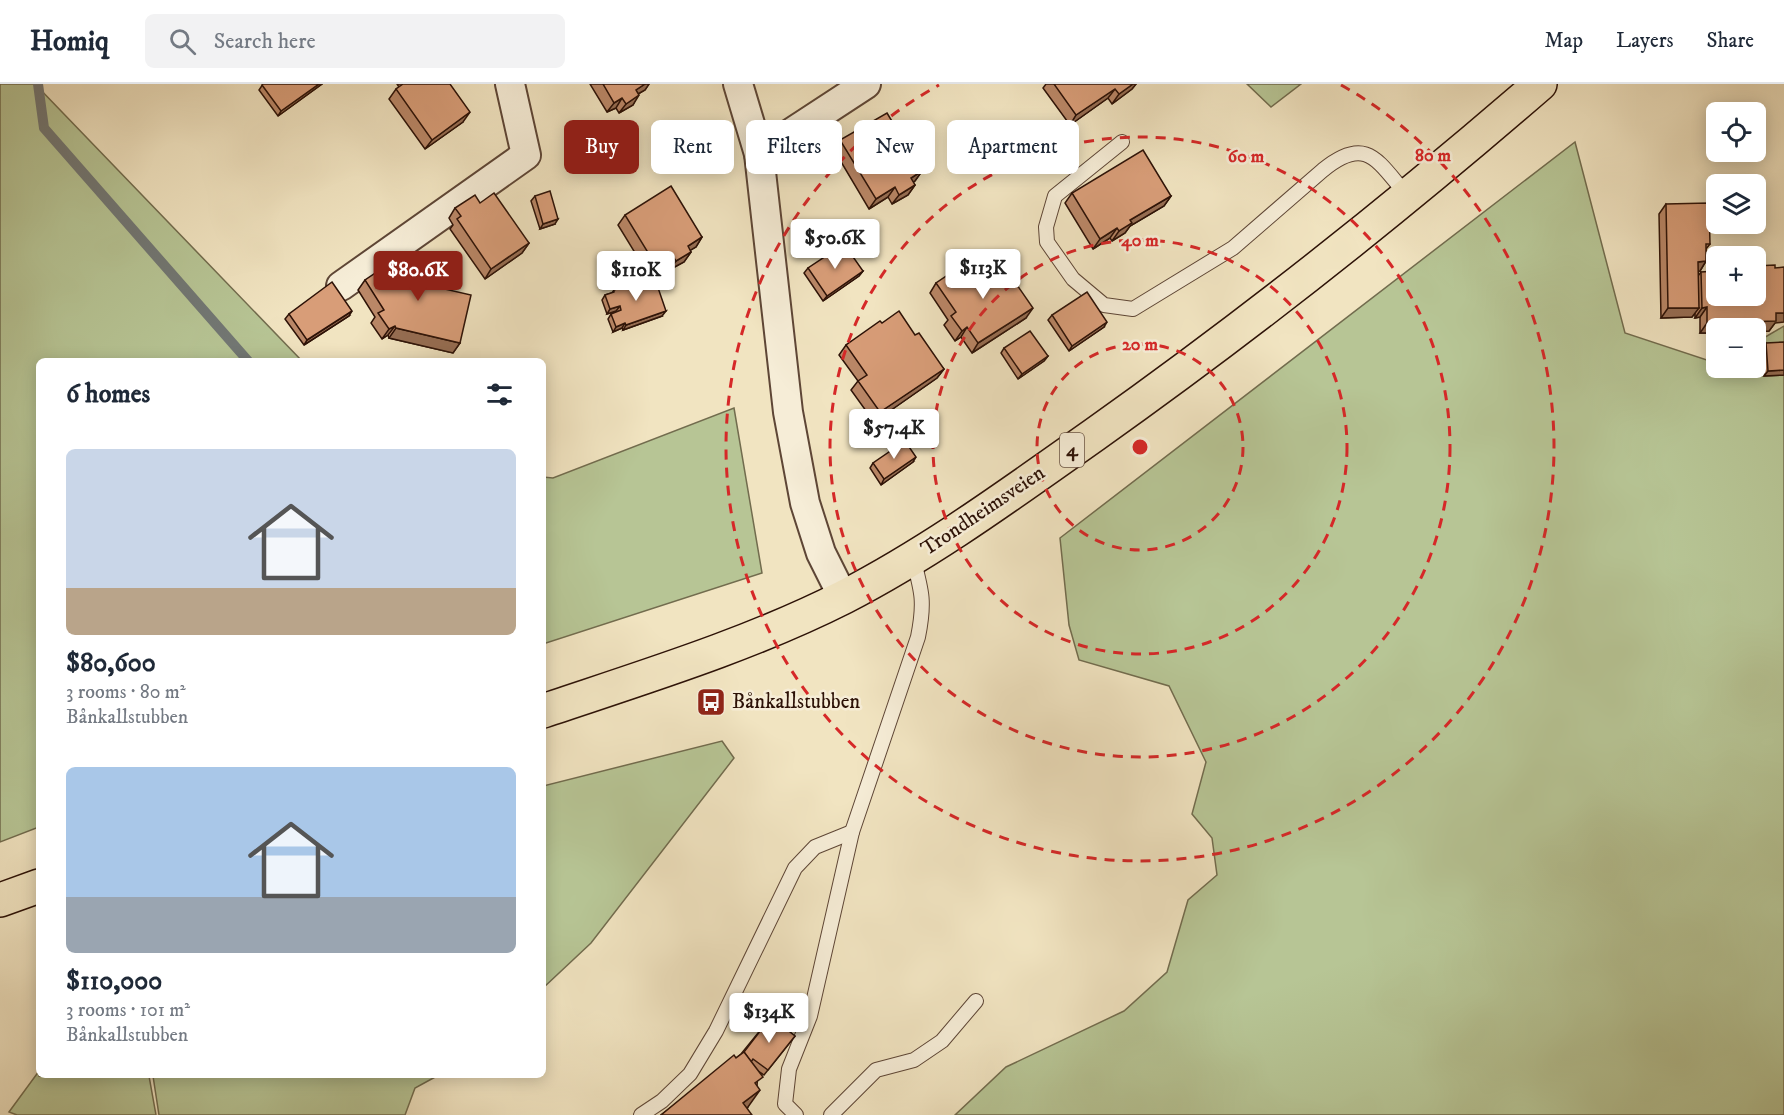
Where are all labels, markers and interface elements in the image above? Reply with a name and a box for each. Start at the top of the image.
search box [145,14,565,68]
text: Homiq [30,24,109,59]
icon: search [166,25,199,58]
text: Search here [214,28,316,55]
text: Map [1544,28,1583,54]
text: Layers [1616,28,1674,54]
text: Share [1707,28,1754,54]
map controls [1706,102,1766,378]
button: locate [1706,102,1766,162]
chip: Buy [564,120,639,174]
chip: Rent [651,120,734,174]
chip: Filters [746,120,842,174]
chip: New [854,120,935,174]
chip: Apartment [947,120,1079,174]
text: 80 m [1415,145,1452,167]
text: 60 m [1228,146,1265,168]
button: layers [1706,174,1766,234]
pin: $50.6K [786,219,884,270]
text: $50.6K [805,226,865,251]
text: 40 m [1120,230,1159,252]
button: + [1706,246,1766,306]
pin: $113K [941,249,1025,300]
pin: $80.6K [369,251,467,302]
pin: $110K [594,251,678,302]
text: $113K [959,256,1007,281]
text: $80.6K [388,258,448,283]
text: $110K [611,258,661,283]
button: − [1706,318,1766,378]
text: 20 m [1122,334,1158,356]
text: 6 homes [66,378,150,411]
icon: filters [483,378,516,411]
pin: $57.4K [845,409,943,460]
text: $57.4K [863,416,925,441]
road number: 4 [1060,433,1084,467]
centre of rings [1130,437,1150,457]
street label: Trondheimsveien [916,460,1050,562]
icon: home [237,488,345,596]
text: $80,600 [66,647,156,680]
text: 3 rooms · 80 m² [66,680,186,705]
bus stop icon: Bånkallstubben [695,686,727,718]
place label: Bånkallstubben [732,689,860,715]
text: Bånkallstubben [66,705,188,730]
icon: home [237,806,345,914]
text: $110,000 [66,965,162,998]
pin: $134K [727,993,811,1044]
text: 3 rooms · 101 m² [66,998,190,1023]
text: $134K [743,1000,795,1025]
text: Bånkallstubben [66,1023,188,1048]

